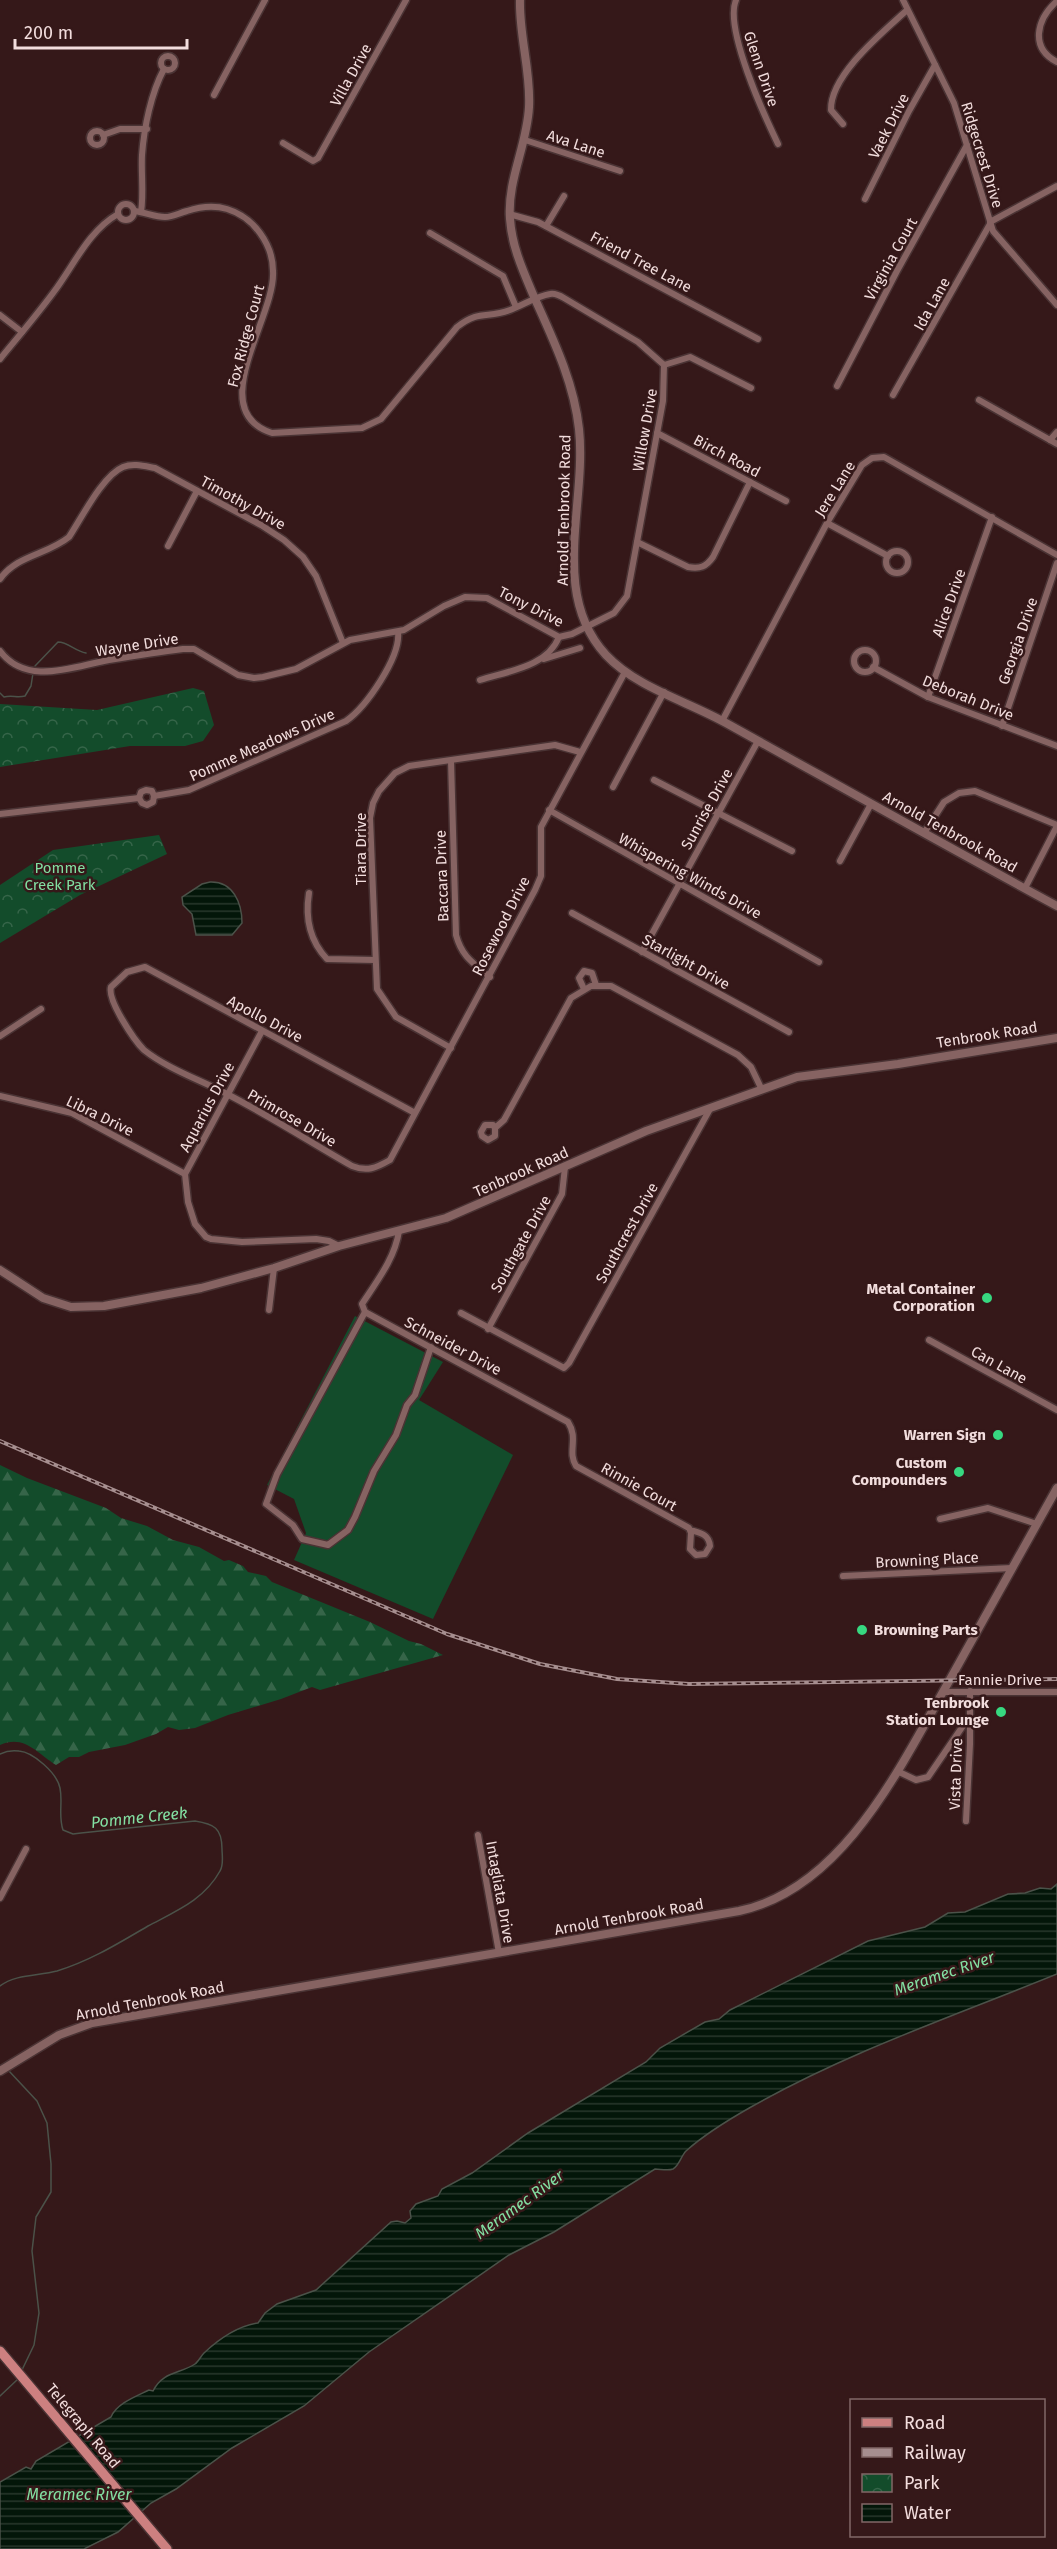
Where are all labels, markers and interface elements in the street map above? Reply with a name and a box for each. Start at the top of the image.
scale bar [15,12,188,50]
text: 200 m [24,22,73,44]
street label: Glenn Drive [740,29,782,109]
street label: Villa Drive [326,41,376,109]
street label: Vaek Drive [865,90,913,162]
street label: Ridgecrest Drive [957,100,1007,210]
street label: Ava Lane [545,126,607,162]
street label: Virginia Court [861,214,921,304]
street label: Friend Tree Lane [587,228,695,296]
street label: Ida Lane [910,274,954,334]
street label: Fox Ridge Court [224,282,268,389]
street label: Willow Drive [629,387,661,473]
street label: Birch Road [690,431,764,481]
street label: Arnold Tenbrook Road [554,434,574,586]
street label: Jere Lane [811,458,859,520]
street label: Timothy Drive [197,472,289,534]
street label: Alice Drive [928,566,970,640]
street label: Tony Drive [495,583,567,631]
street label: Georgia Drive [995,595,1041,687]
street label: Wayne Drive [94,630,180,660]
street label: Deborah Drive [920,672,1016,724]
street label: Pomme Meadows Drive [186,705,338,785]
street label: Sunrise Drive [677,765,737,853]
street label: Arnold Tenbrook Road [880,787,1020,877]
street label: Tiara Drive [352,813,370,885]
street label: Whispering Winds Drive [615,829,765,923]
street label: Baccara Drive [431,830,453,922]
park label: Pomme Creek Park [24,859,96,894]
street label: Rosewood Drive [468,873,534,979]
street label: Starlight Drive [639,931,733,993]
street label: Apollo Drive [224,992,306,1046]
street label: Tenbrook Road [935,1018,1039,1052]
street label: Aquarius Drive [176,1059,238,1155]
street label: Primrose Drive [244,1085,340,1151]
street label: Libra Drive [63,1092,137,1140]
street label: Tenbrook Road [471,1143,571,1201]
street label: Southcrest Drive [592,1180,662,1286]
street label: Southgate Drive [487,1192,555,1296]
place label: Metal Container Corporation [866,1280,976,1315]
marker: Metal Container Corporation [980,1291,994,1305]
street label: Schneider Drive [401,1313,505,1379]
street label: Can Lane [968,1342,1030,1388]
place label: Warren Sign [904,1426,986,1444]
marker: Warren Sign [991,1428,1005,1442]
place label: Custom Compounders [852,1454,947,1489]
street label: Rinnie Court [598,1459,681,1516]
marker: Custom Compounders [952,1465,966,1479]
street label: Browning Place [875,1548,979,1572]
place label: Browning Parts [874,1621,978,1639]
marker: Browning Parts [855,1623,869,1637]
street label: Fannie Drive [958,1671,1042,1689]
place label: Tenbrook Station Lounge [886,1694,990,1729]
marker: Tenbrook Station Lounge [994,1705,1008,1719]
street label: Vista Drive [946,1738,966,1810]
water label: Pomme Creek [90,1803,189,1832]
street label: Intagliata Drive [482,1839,518,1945]
street label: Arnold Tenbrook Road [553,1895,705,1939]
water label: Meramec River [891,1947,998,2000]
street label: Arnold Tenbrook Road [74,1978,226,2024]
water label: Meramec River [471,2165,568,2243]
street label: Telegraph Road [42,2380,124,2472]
legend [850,2399,1045,2537]
text: Road [904,2412,946,2434]
text: Railway [904,2442,966,2464]
text: Park [904,2472,940,2494]
water label: Meramec River [27,2485,132,2504]
text: Water [904,2502,951,2524]

